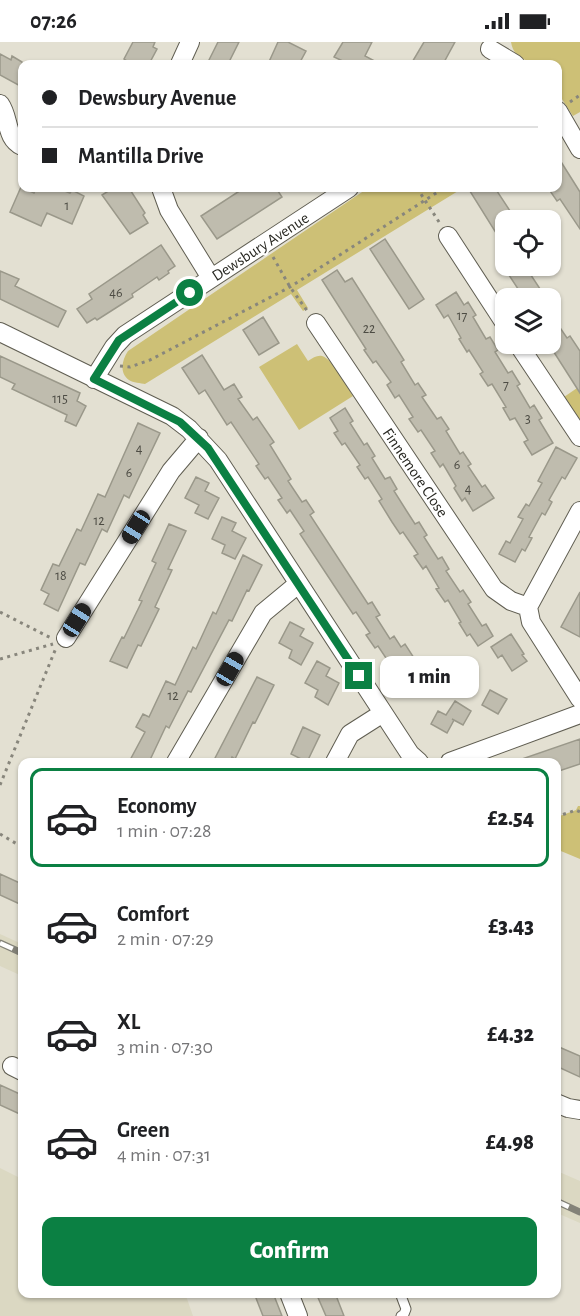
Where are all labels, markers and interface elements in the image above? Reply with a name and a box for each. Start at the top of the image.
text: 07:26 [30,10,77,32]
text: Dewsbury Avenue [78,87,236,109]
text: Mantilla Drive [78,145,204,167]
house number: 1 [65,199,69,213]
street label: Dewsbury Avenue [209,210,312,285]
map controls [495,210,561,354]
button: locate [495,210,561,276]
route start [176,279,203,306]
house number: 46 [109,286,123,300]
button: layers [495,288,561,354]
house number: 17 [457,309,467,323]
house number: 22 [363,322,375,336]
house number: 7 [503,378,509,392]
house number: 115 [52,392,68,406]
house number: 3 [525,412,531,426]
street label: Finnemore Close [380,425,451,520]
house number: 4 [136,442,143,456]
house number: 6 [454,458,460,472]
house number: 6 [126,466,132,480]
house number: 4 [465,482,472,496]
car [119,507,153,547]
house number: 12 [93,514,105,528]
house number: 18 [55,569,67,583]
car [60,600,94,640]
car [213,649,247,689]
callout: 1 min [380,655,479,697]
route end [345,662,372,689]
text: 1 min [408,667,451,687]
house number: 12 [167,689,179,703]
icon: car [45,791,99,845]
text: Economy [117,795,197,817]
text: £2.54 [487,807,534,829]
text: 1 min · 07:28 [117,821,212,841]
icon: car [45,899,99,953]
text: Comfort [117,903,189,925]
text: £3.43 [488,915,534,937]
text: 2 min · 07:29 [117,929,214,949]
icon: car [45,1007,99,1061]
text: XL [117,1011,140,1033]
text: £4.32 [487,1023,534,1045]
text: 3 min · 07:30 [117,1037,213,1057]
icon: car [45,1115,99,1169]
text: Green [117,1119,170,1141]
text: £4.98 [486,1131,534,1153]
text: 4 min · 07:31 [117,1145,211,1165]
button: Confirm [42,1217,537,1286]

